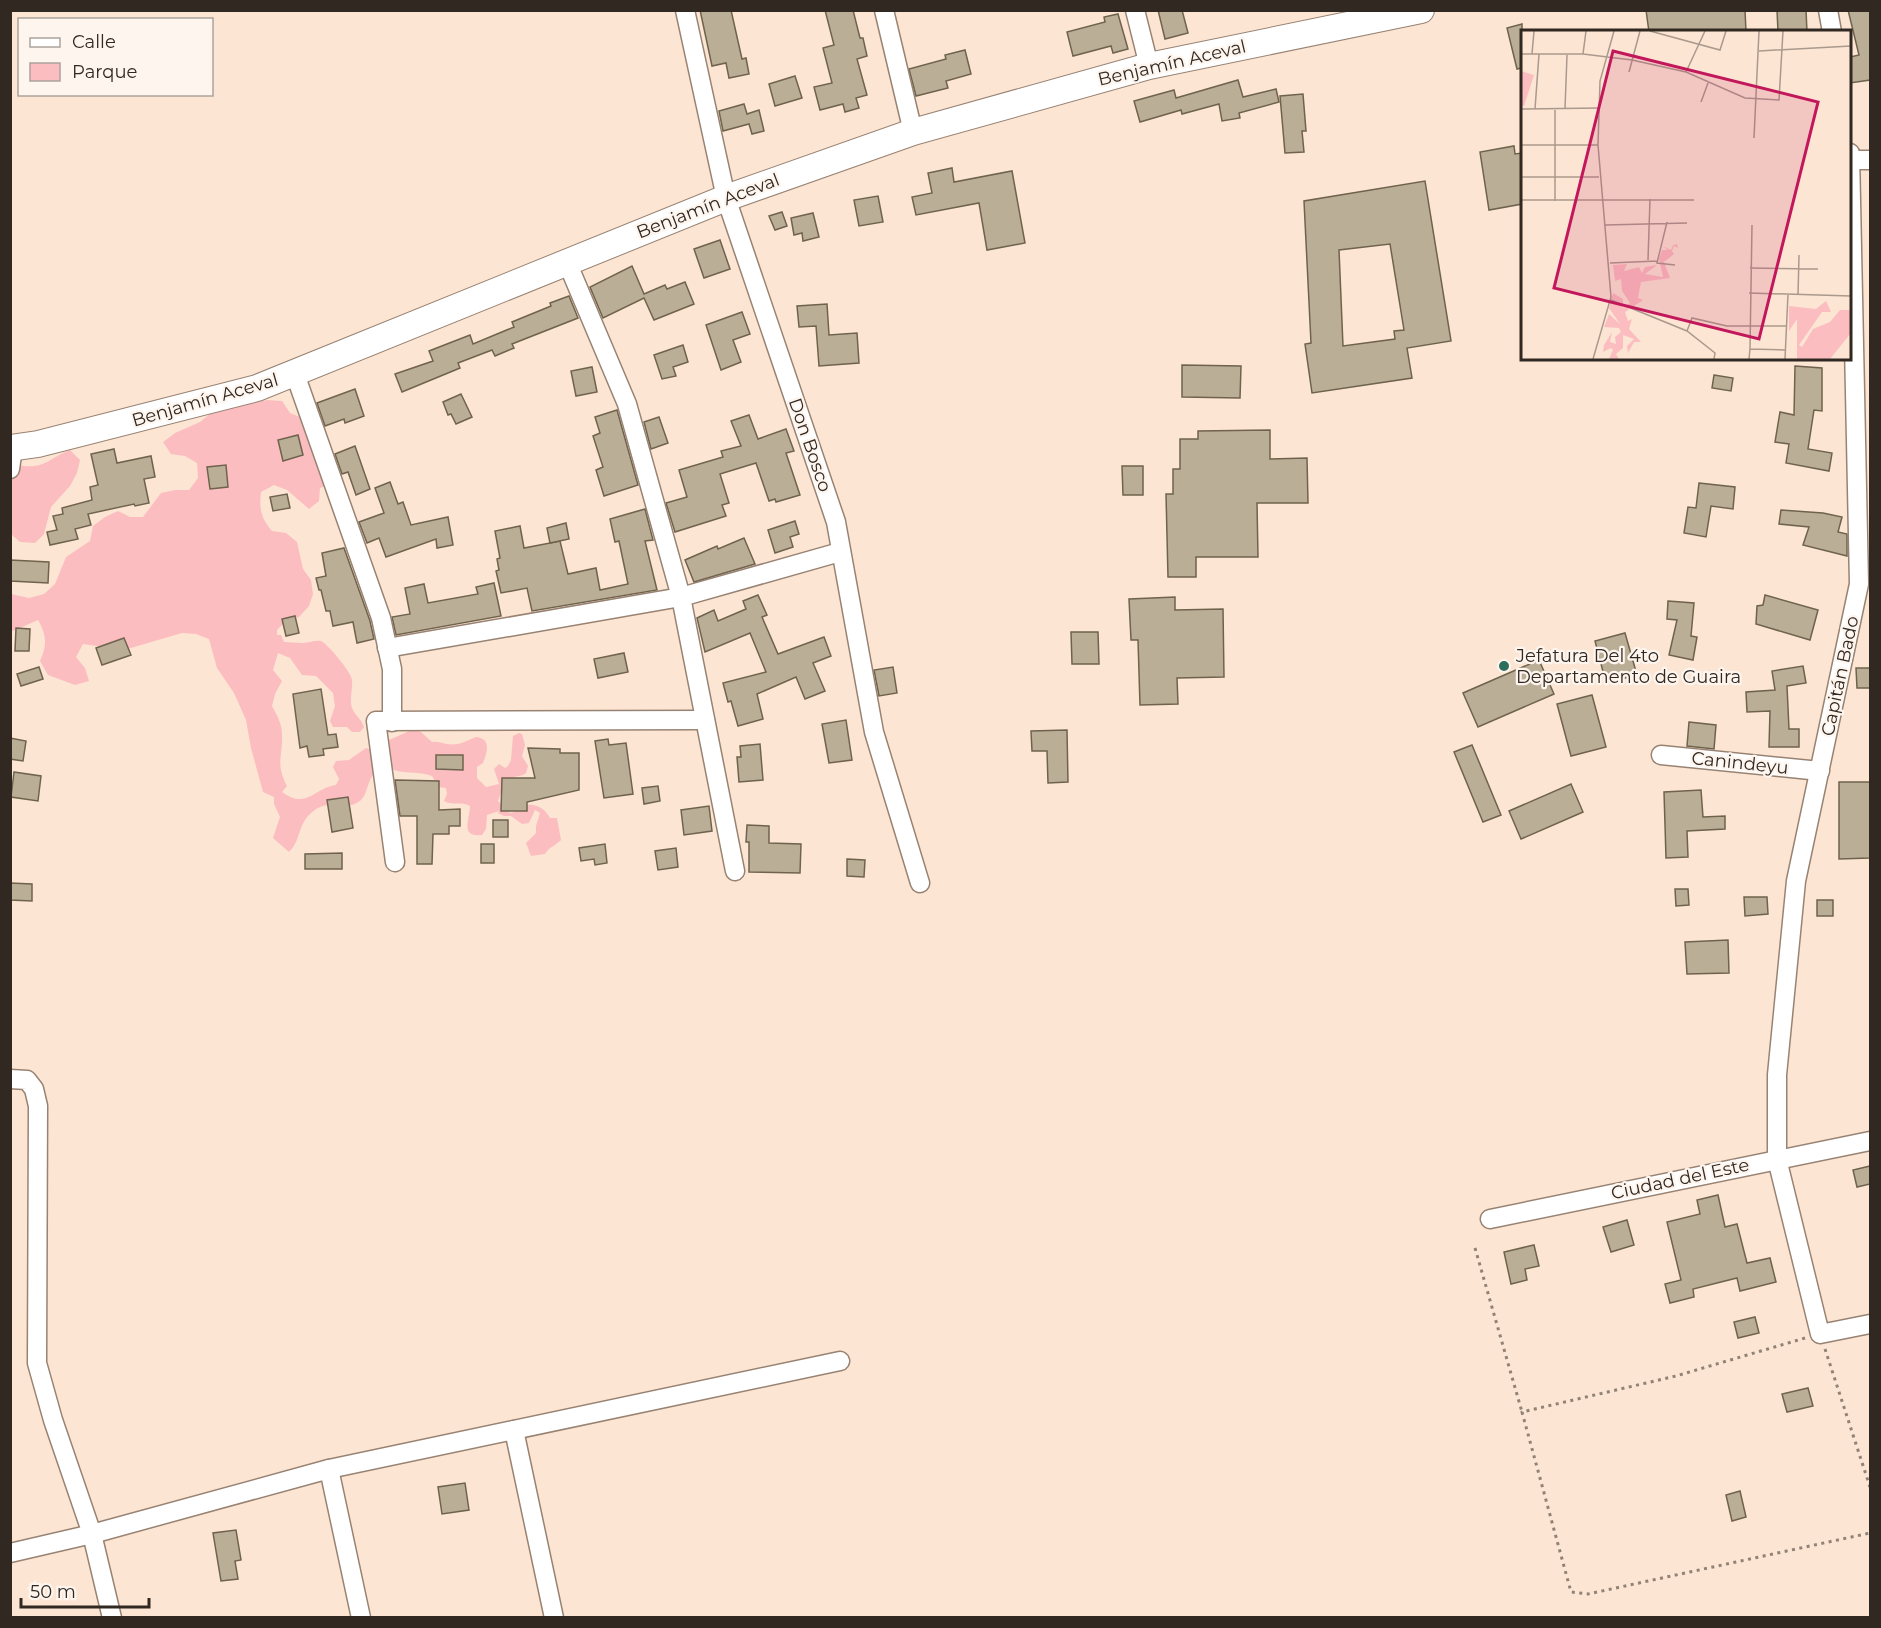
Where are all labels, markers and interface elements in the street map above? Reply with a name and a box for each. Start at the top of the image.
legend [18,18,213,96]
inset map [1521,30,1851,360]
text: Calle [72,31,116,53]
street label: Benjamín Aceval [1096,35,1248,91]
text: Parque [72,61,138,83]
street label: Benjamín Aceval [633,169,783,243]
street label: Benjamín Aceval [129,369,281,431]
street label: Don Bosco [784,395,836,495]
street label: Capitán Bado [1817,614,1863,738]
place label: Jefatura Del 4to Departamento de Guaira [1515,645,1741,688]
marker: Jefatura Del 4to Departamento de Guaira [1497,659,1511,673]
street label: Canindeyu [1690,747,1790,779]
street label: Ciudad del Este [1609,1154,1751,1204]
scale bar [21,1571,148,1609]
text: 50 m [30,1581,76,1603]

